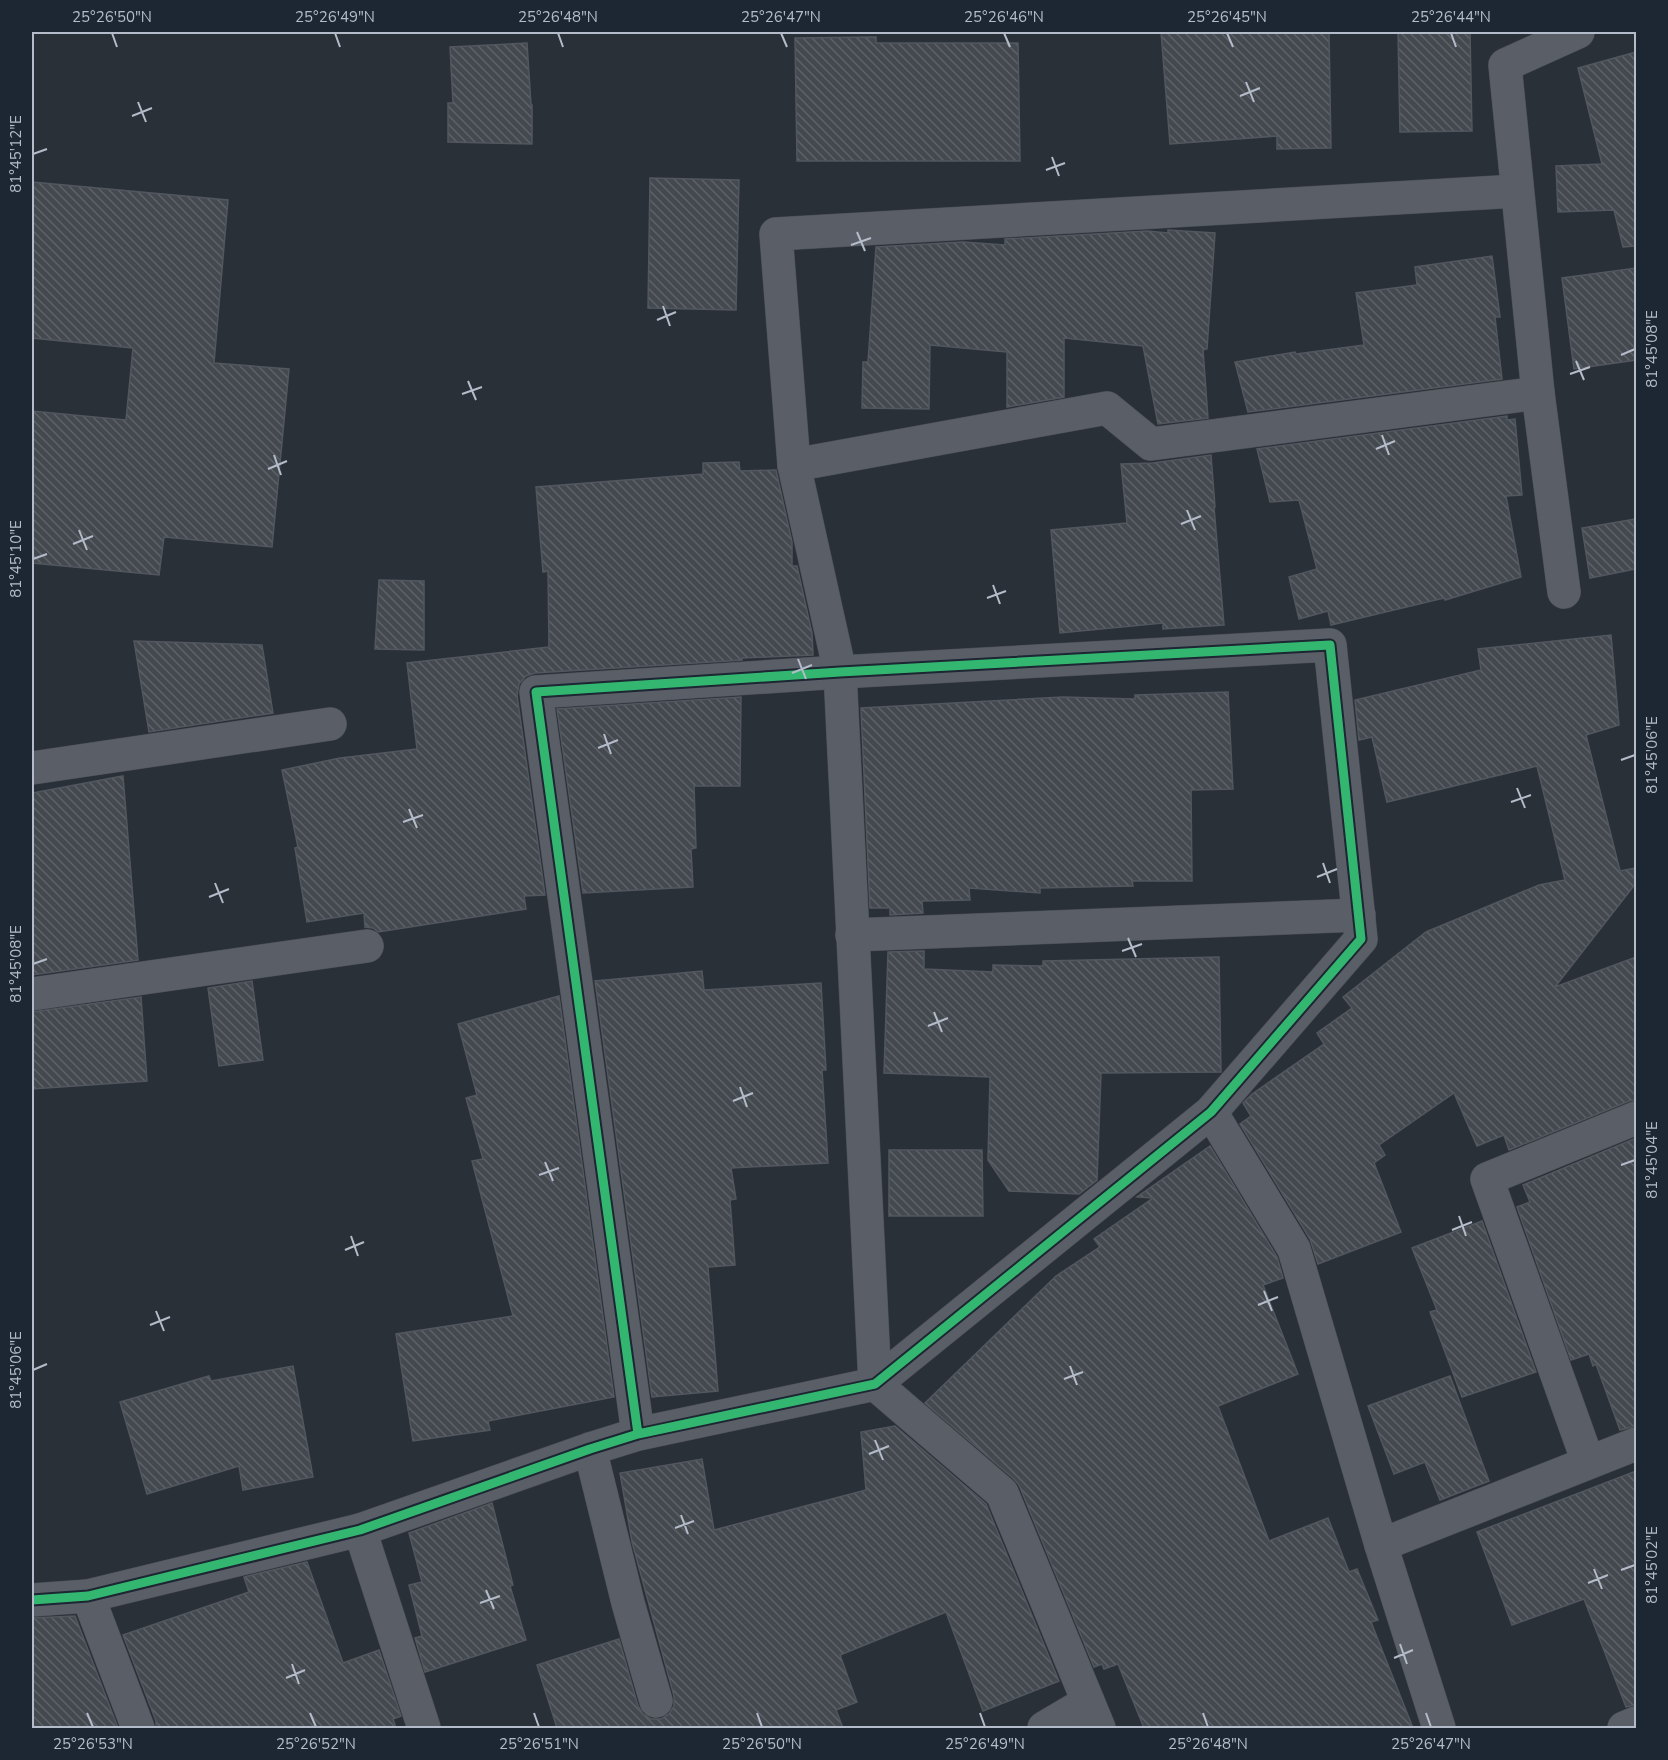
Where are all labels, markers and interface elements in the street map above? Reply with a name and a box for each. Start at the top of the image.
text: 25°26'50"N [72,7,152,27]
text: 25°26'49"N [295,7,375,27]
text: 25°26'48"N [518,7,598,27]
text: 25°26'47"N [741,7,821,27]
text: 25°26'46"N [964,7,1044,27]
text: 25°26'45"N [1187,7,1267,27]
text: 25°26'44"N [1411,7,1491,27]
text: 81°45'12"E [6,115,26,193]
text: 81°45'08"E [1642,310,1662,388]
text: 81°45'10"E [6,520,26,598]
text: 81°45'06"E [1642,716,1662,794]
text: 81°45'08"E [6,925,26,1003]
text: 81°45'04"E [1642,1121,1662,1199]
text: 81°45'06"E [6,1331,26,1409]
text: 81°45'02"E [1642,1526,1662,1604]
text: 25°26'53"N [53,1734,133,1754]
text: 25°26'52"N [276,1734,356,1754]
text: 25°26'51"N [499,1734,579,1754]
text: 25°26'50"N [722,1734,802,1754]
text: 25°26'49"N [945,1734,1025,1754]
text: 25°26'48"N [1168,1734,1248,1754]
text: 25°26'47"N [1391,1734,1471,1754]

